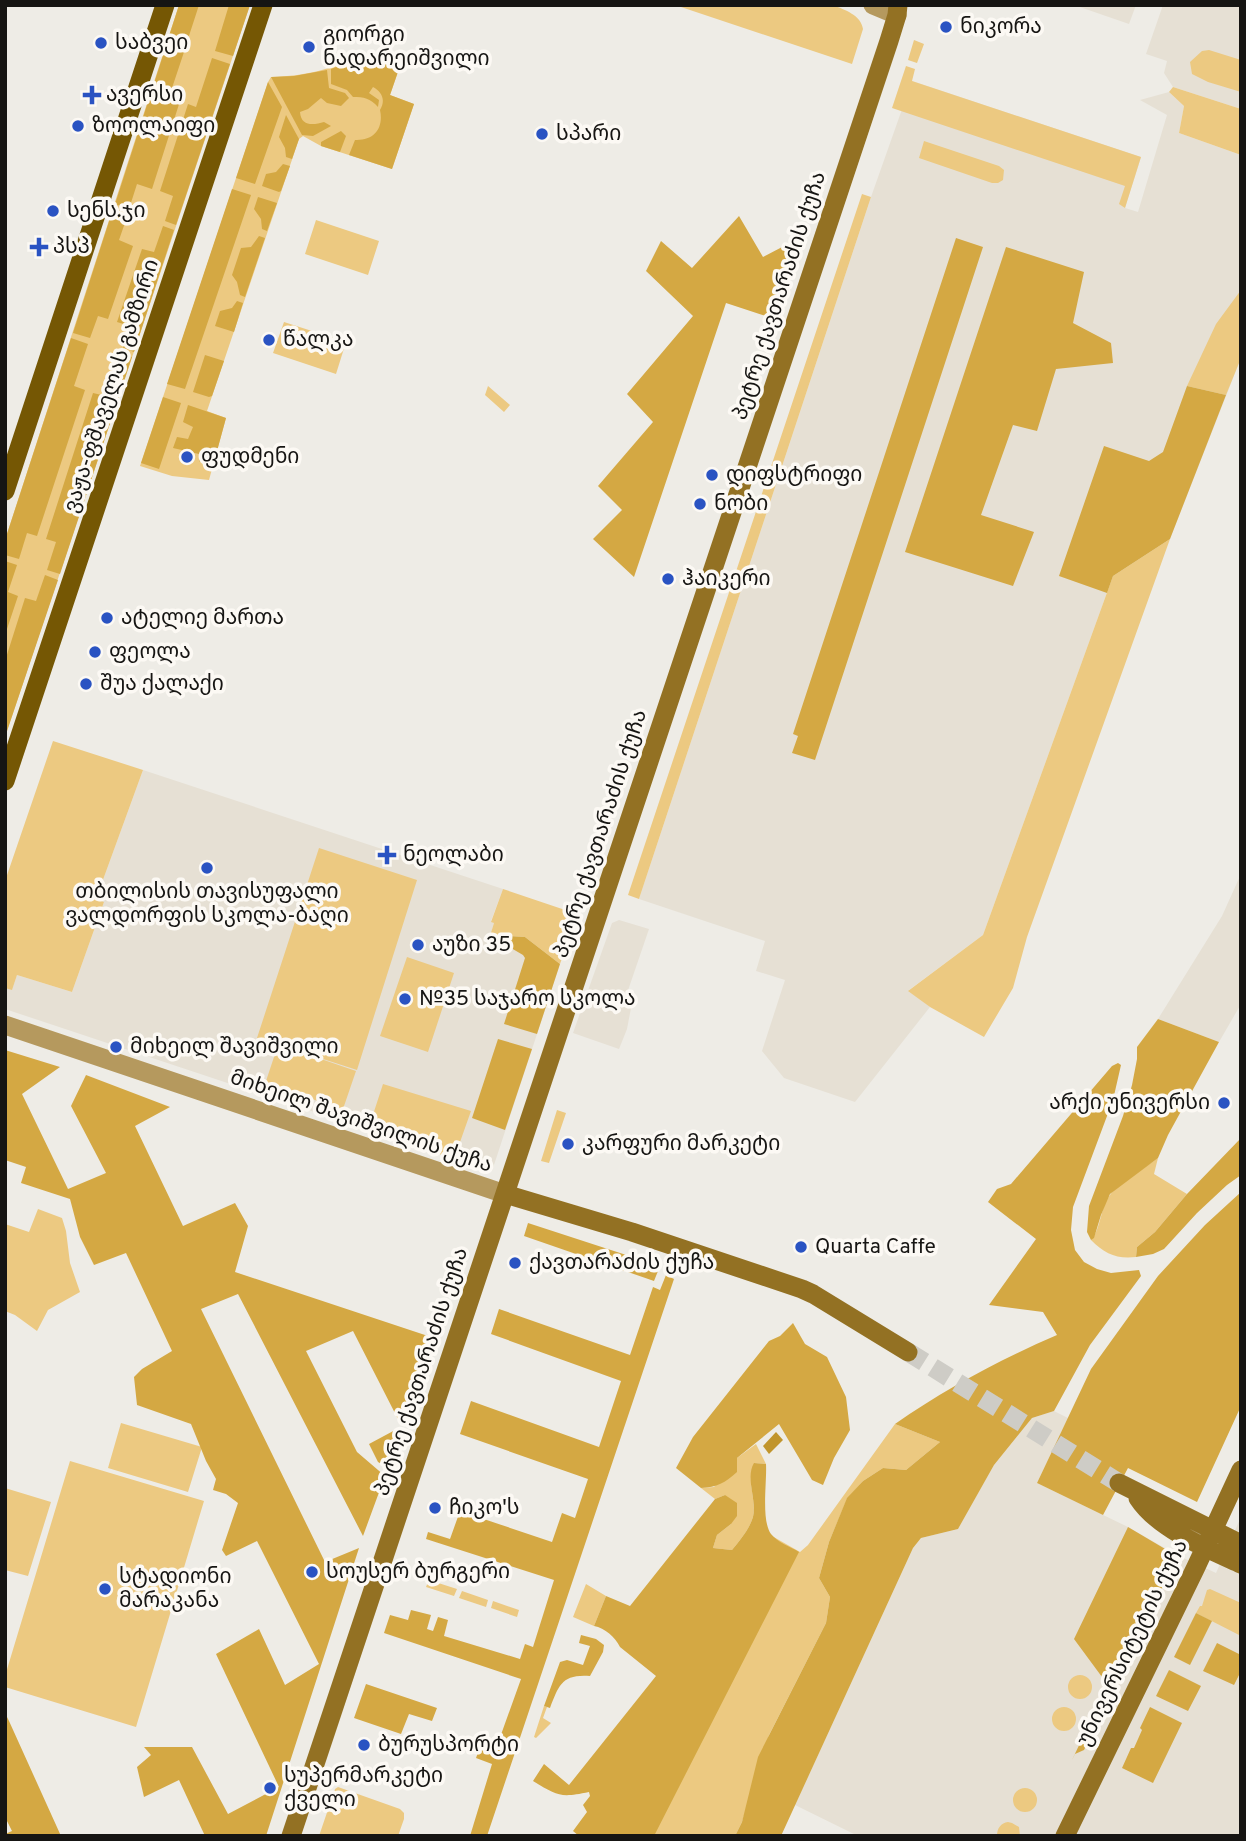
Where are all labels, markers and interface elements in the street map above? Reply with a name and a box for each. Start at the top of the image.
place label: ნიკორა [960,14,1042,41]
marker: ნიკორა [938,19,954,35]
place label: გიორგი ნადარეიშვილი [323,22,490,73]
place label: საბვეი [115,30,188,57]
marker: საბვეი [93,35,109,51]
marker: გიორგი ნადარეიშვილი [301,39,317,55]
place label: ავერსი [106,82,183,109]
marker: ავერსი [84,87,100,103]
place label: ზოოლაიფი [92,113,215,140]
marker: ზოოლაიფი [70,118,86,134]
place label: სპარი [556,121,621,148]
marker: სპარი [534,126,550,142]
street label: პეტრე ქავთარაძის ქუჩა [727,168,833,424]
place label: სენს.ჯი [67,198,146,225]
marker: სენს.ჯი [45,203,61,219]
place label: პსპ [53,234,90,261]
marker: პსპ [31,239,47,255]
street label: ვაჟა-ფშაველას გამზირი [58,256,166,516]
place label: წალკა [283,327,354,354]
marker: წალკა [261,332,277,348]
place label: ფუდმენი [201,444,299,471]
marker: ფუდმენი [179,449,195,465]
place label: დიფსტრიფი [726,462,862,489]
marker: დიფსტრიფი [704,467,720,483]
place label: ნობი [714,491,768,518]
marker: ნობი [692,496,708,512]
place label: ჰაიკერი [682,566,771,593]
marker: ჰაიკერი [660,571,676,587]
place label: ატელიე მართა [121,605,284,632]
marker: ატელიე მართა [99,610,115,626]
place label: ფეოლა [109,639,191,666]
marker: ფეოლა [87,644,103,660]
place label: შუა ქალაქი [100,671,224,698]
marker: შუა ქალაქი [78,676,94,692]
street label: პეტრე ქავთარაძის ქუჩა [548,706,654,962]
place label: ნეოლაბი [403,842,504,869]
marker: ნეოლაბი [377,845,397,865]
marker: თბილისის თავისუფალი ვალდორფის სკოლა-ბაღი [199,860,215,876]
place label: თბილისის თავისუფალი ვალდორფის სკოლა-ბაღი [65,879,349,930]
place label: აუზი 35 [432,932,511,959]
marker: აუზი 35 [410,937,426,953]
place label: №35 საჯარო სკოლა [419,986,636,1013]
marker: №35 საჯარო სკოლა [397,991,413,1007]
place label: მიხეილ შავიშვილი [130,1034,339,1061]
marker: მიხეილ შავიშვილი [108,1039,124,1055]
street label: მიხეილ შავიშვილის ქუჩა [226,1064,496,1180]
place label: არქი უნივერსი [1049,1090,1210,1117]
marker: არქი უნივერსი [1216,1095,1232,1111]
place label: კარფური მარკეტი [582,1131,780,1158]
marker: კარფური მარკეტი [560,1136,576,1152]
place label: Quarta Caffe [815,1234,936,1261]
marker: Quarta Caffe [793,1239,809,1255]
street label: პეტრე ქავთარაძის ქუჩა [369,1244,475,1500]
place label: ქავთარაძის ქუჩა [529,1250,714,1277]
marker: ქავთარაძის ქუჩა [507,1255,523,1271]
place label: ჩიკო'ს [449,1495,520,1522]
marker: ჩიკო'ს [427,1500,443,1516]
street label: უნივერსიტეტის ქუჩა [1071,1535,1195,1751]
place label: სოუსერ ბურგერი [326,1559,510,1586]
place label: სტადიონი მარაკანა [119,1564,232,1615]
marker: სოუსერ ბურგერი [304,1564,320,1580]
marker: სტადიონი მარაკანა [97,1581,113,1597]
place label: ბურუსპორტი [378,1732,519,1759]
marker: ბურუსპორტი [356,1737,372,1753]
place label: სუპერმარკეტი ქველი [284,1763,443,1814]
marker: სუპერმარკეტი ქველი [262,1780,278,1796]

